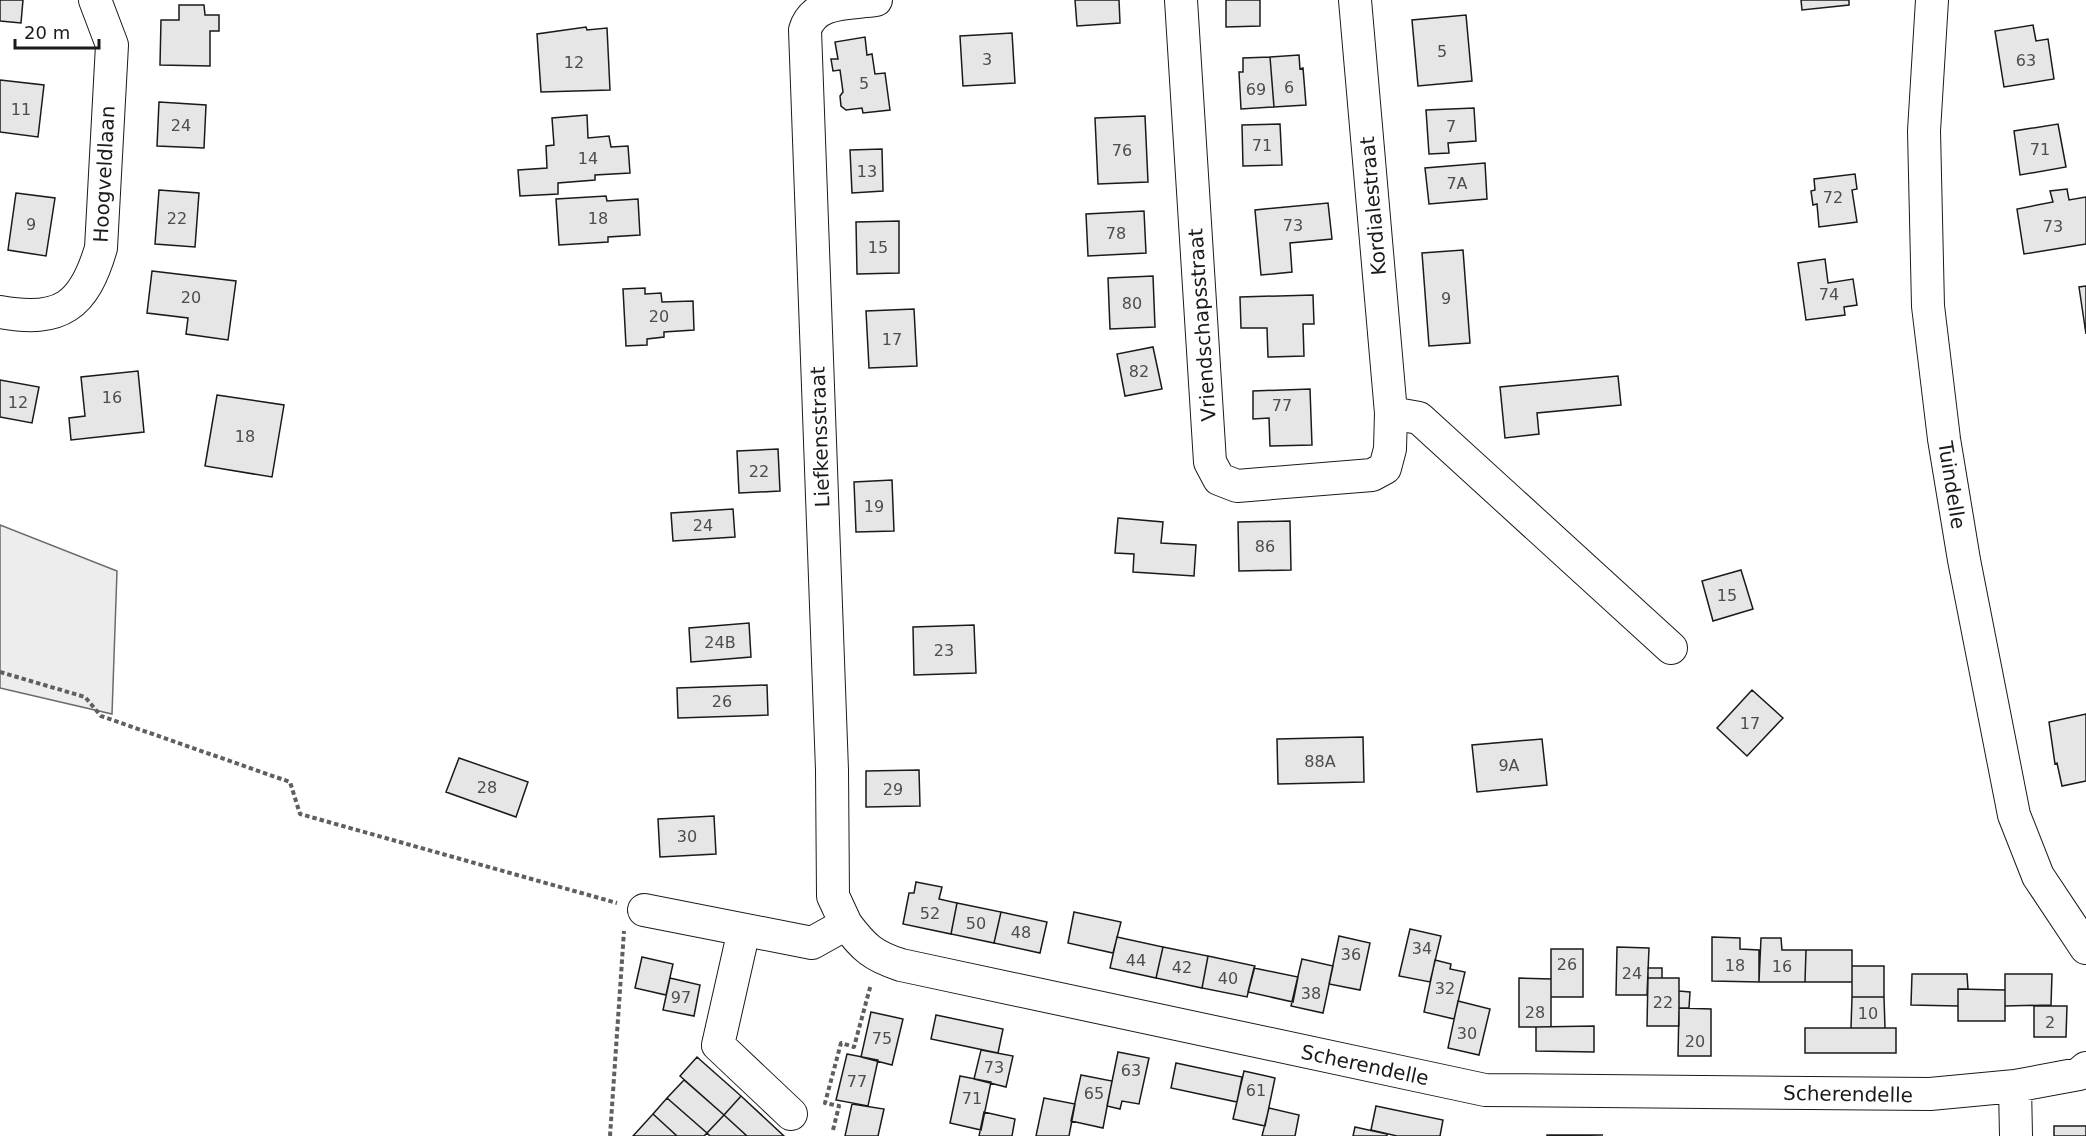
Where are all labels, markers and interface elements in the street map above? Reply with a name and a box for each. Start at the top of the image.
scale bar [15,12,99,50]
text: 20 m [24,22,70,43]
house number: 5 [1437,42,1447,61]
house number: 3 [982,50,992,69]
house number: 63 [2016,51,2036,70]
house number: 12 [564,53,584,72]
house number: 5 [859,74,869,93]
house number: 6 [1284,78,1294,97]
house number: 69 [1246,80,1266,99]
house number: 11 [11,100,31,119]
street label: Hoogveldlaan [88,105,120,243]
house number: 24 [171,116,191,135]
house number: 7 [1446,117,1456,136]
street label: Kordialestraat [1355,135,1391,276]
house number: 71 [1252,136,1272,155]
house number: 71 [2030,140,2050,159]
house number: 76 [1112,141,1132,160]
house number: 14 [578,149,598,168]
house number: 13 [857,162,877,181]
house number: 7A [1446,174,1468,193]
house number: 72 [1823,188,1843,207]
house number: 22 [167,209,187,228]
house number: 18 [588,209,608,228]
house number: 9 [26,215,36,234]
house number: 73 [1283,216,1303,235]
house number: 73 [2043,217,2063,236]
house number: 78 [1106,224,1126,243]
street label: Vriendschapsstraat [1183,228,1221,422]
house number: 15 [868,238,888,257]
house number: 74 [1819,285,1839,304]
house number: 20 [181,288,201,307]
house number: 9 [1441,289,1451,308]
house number: 80 [1122,294,1142,313]
house number: 20 [649,307,669,326]
house number: 17 [882,330,902,349]
house number: 82 [1129,362,1149,381]
street label: Liefkensstraat [806,366,834,508]
house number: 16 [102,388,122,407]
house number: 12 [8,393,28,412]
house number: 77 [1272,396,1292,415]
house number: 18 [235,427,255,446]
street label: Tuindelle [1933,438,1971,531]
house number: 22 [749,462,769,481]
house number: 19 [864,497,884,516]
house number: 24 [693,516,713,535]
house number: 86 [1255,537,1275,556]
house number: 15 [1717,586,1737,605]
house number: 24B [704,633,736,652]
house number: 23 [934,641,954,660]
house number: 26 [712,692,732,711]
house number: 17 [1740,714,1760,733]
house number: 88A [1304,752,1336,771]
house number: 9A [1498,756,1520,775]
house number: 28 [477,778,497,797]
house number: 29 [883,780,903,799]
house number: 30 [677,827,697,846]
house number: 52 [920,904,940,923]
house number: 50 [966,914,986,933]
house number: 48 [1011,923,1031,942]
house number: 34 [1412,939,1432,958]
house number: 36 [1341,945,1361,964]
house number: 44 [1126,951,1146,970]
house number: 26 [1557,955,1577,974]
house number: 18 [1725,956,1745,975]
house number: 16 [1772,957,1792,976]
house number: 42 [1172,958,1192,977]
house number: 24 [1622,964,1642,983]
house number: 40 [1218,969,1238,988]
house number: 32 [1435,979,1455,998]
house number: 38 [1301,984,1321,1003]
house number: 97 [671,988,691,1007]
house number: 22 [1653,993,1673,1012]
house number: 28 [1525,1003,1545,1022]
house number: 10 [1858,1004,1878,1023]
house number: 2 [2045,1013,2055,1032]
house number: 30 [1457,1024,1477,1043]
house number: 75 [872,1029,892,1048]
house number: 20 [1685,1032,1705,1051]
street label: Scherendelle [1299,1040,1431,1090]
house number: 73 [984,1058,1004,1077]
house number: 63 [1121,1061,1141,1080]
house number: 77 [847,1072,867,1091]
house number: 61 [1246,1081,1266,1100]
street label: Scherendelle [1783,1081,1913,1107]
house number: 65 [1084,1084,1104,1103]
house number: 71 [962,1089,982,1108]

